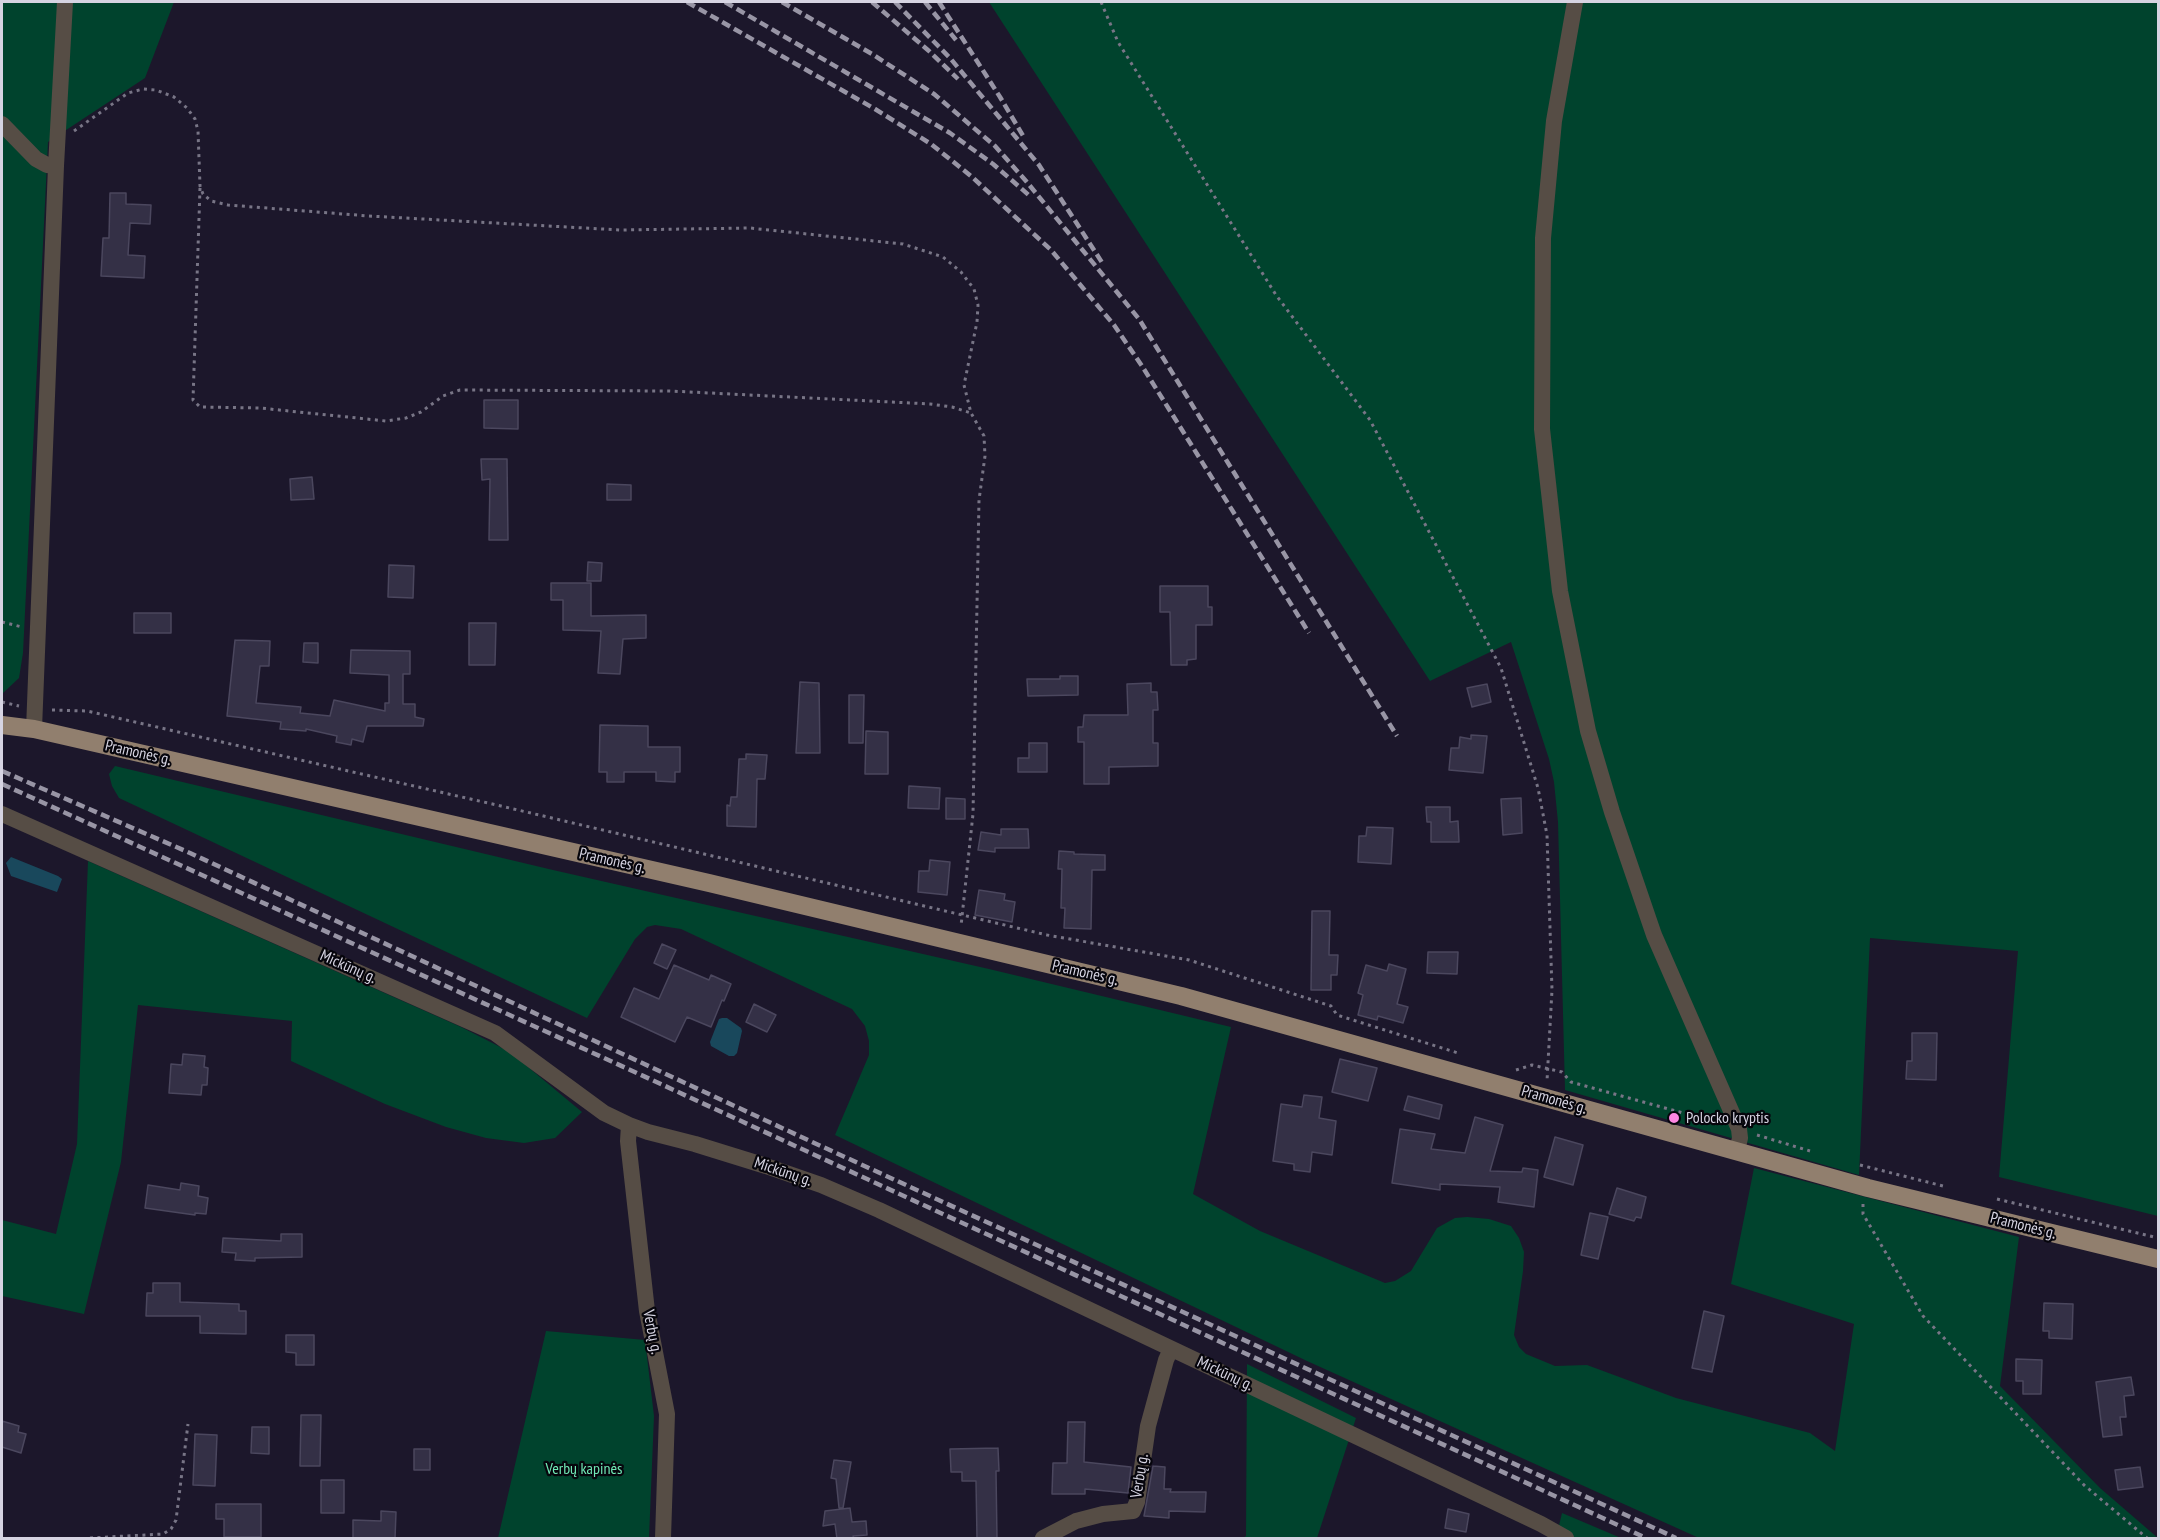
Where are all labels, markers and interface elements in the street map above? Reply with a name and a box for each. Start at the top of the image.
street label: Pramonės g. [103,736,173,770]
street label: Pramonės g. [577,844,647,878]
street label: Mickūnų g. [317,946,379,988]
street label: Pramonės g. [1050,956,1120,990]
street label: Pramonės g. [1519,1082,1589,1118]
place label: Polocko kryptis [1686,1108,1769,1128]
marker: Polocko kryptis [1667,1111,1681,1125]
street label: Mickūnų g. [752,1153,814,1191]
street label: Pramonės g. [1988,1209,2058,1243]
street label: Verbų g. [638,1308,666,1356]
street label: Mickūnų g. [1194,1353,1256,1395]
street label: Verbų g. [1127,1452,1153,1500]
park label: Verbų kapinės [546,1459,622,1479]

